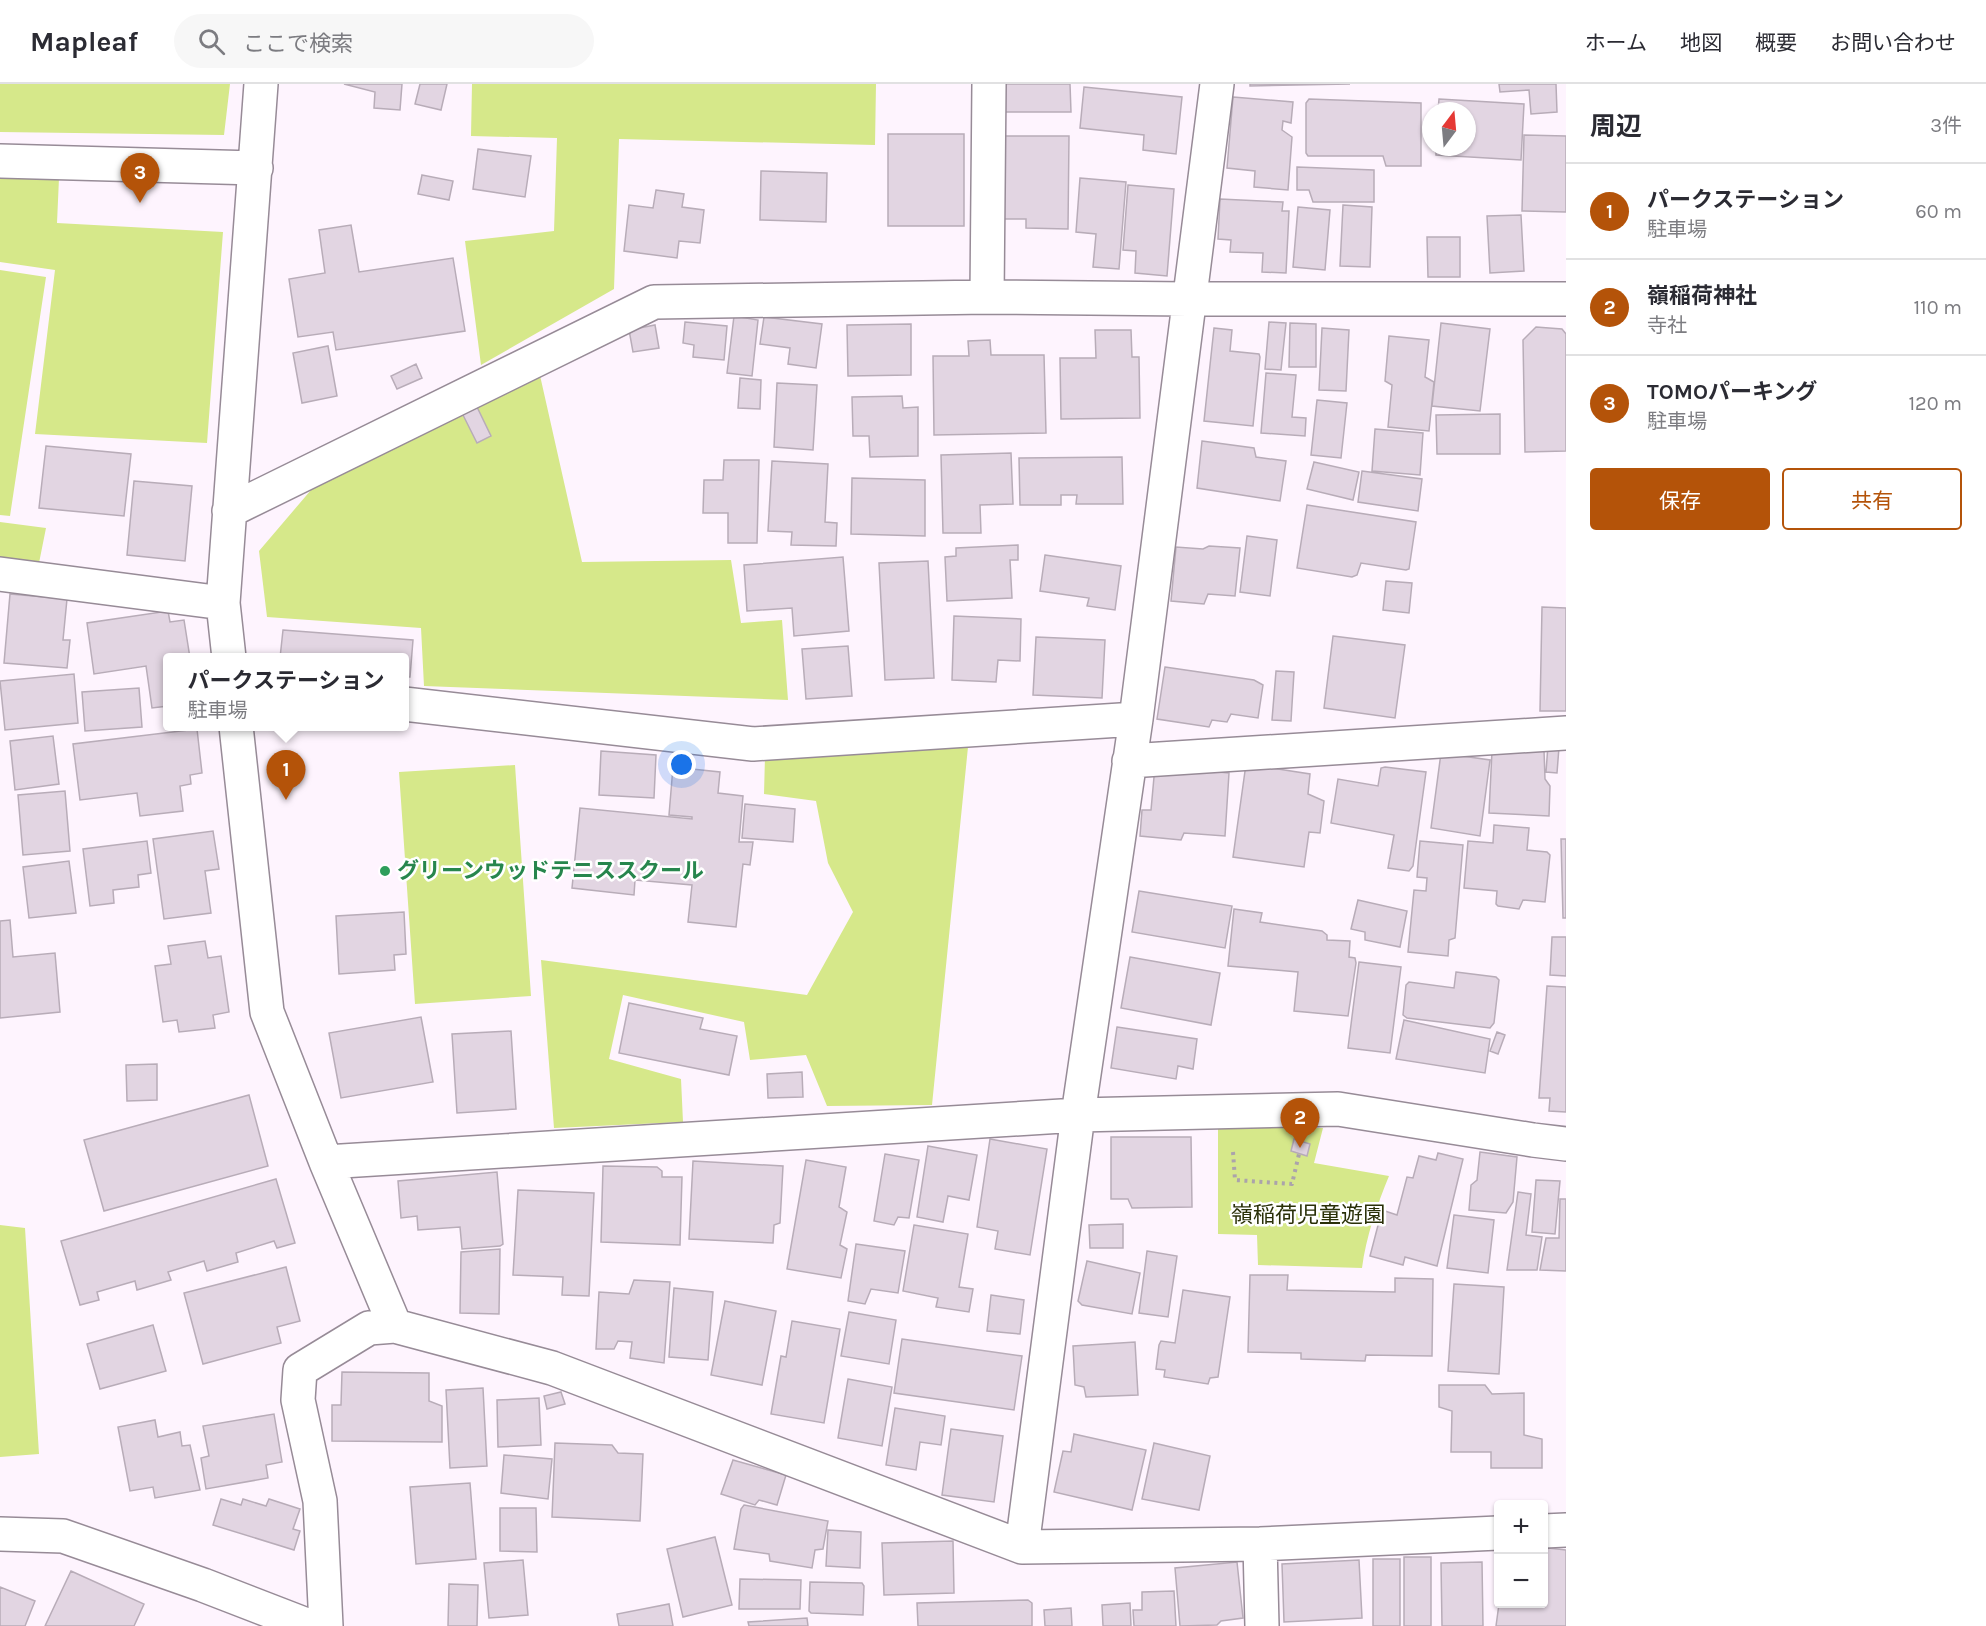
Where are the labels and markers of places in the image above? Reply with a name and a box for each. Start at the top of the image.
pin: 3 [120,154,160,203]
pin: 1 [266,750,306,800]
place label: グリーンウッドテニススクール [397,858,704,884]
marker: グリーンウッドテニススクール [378,864,392,878]
pin: 2 [1280,1098,1320,1148]

